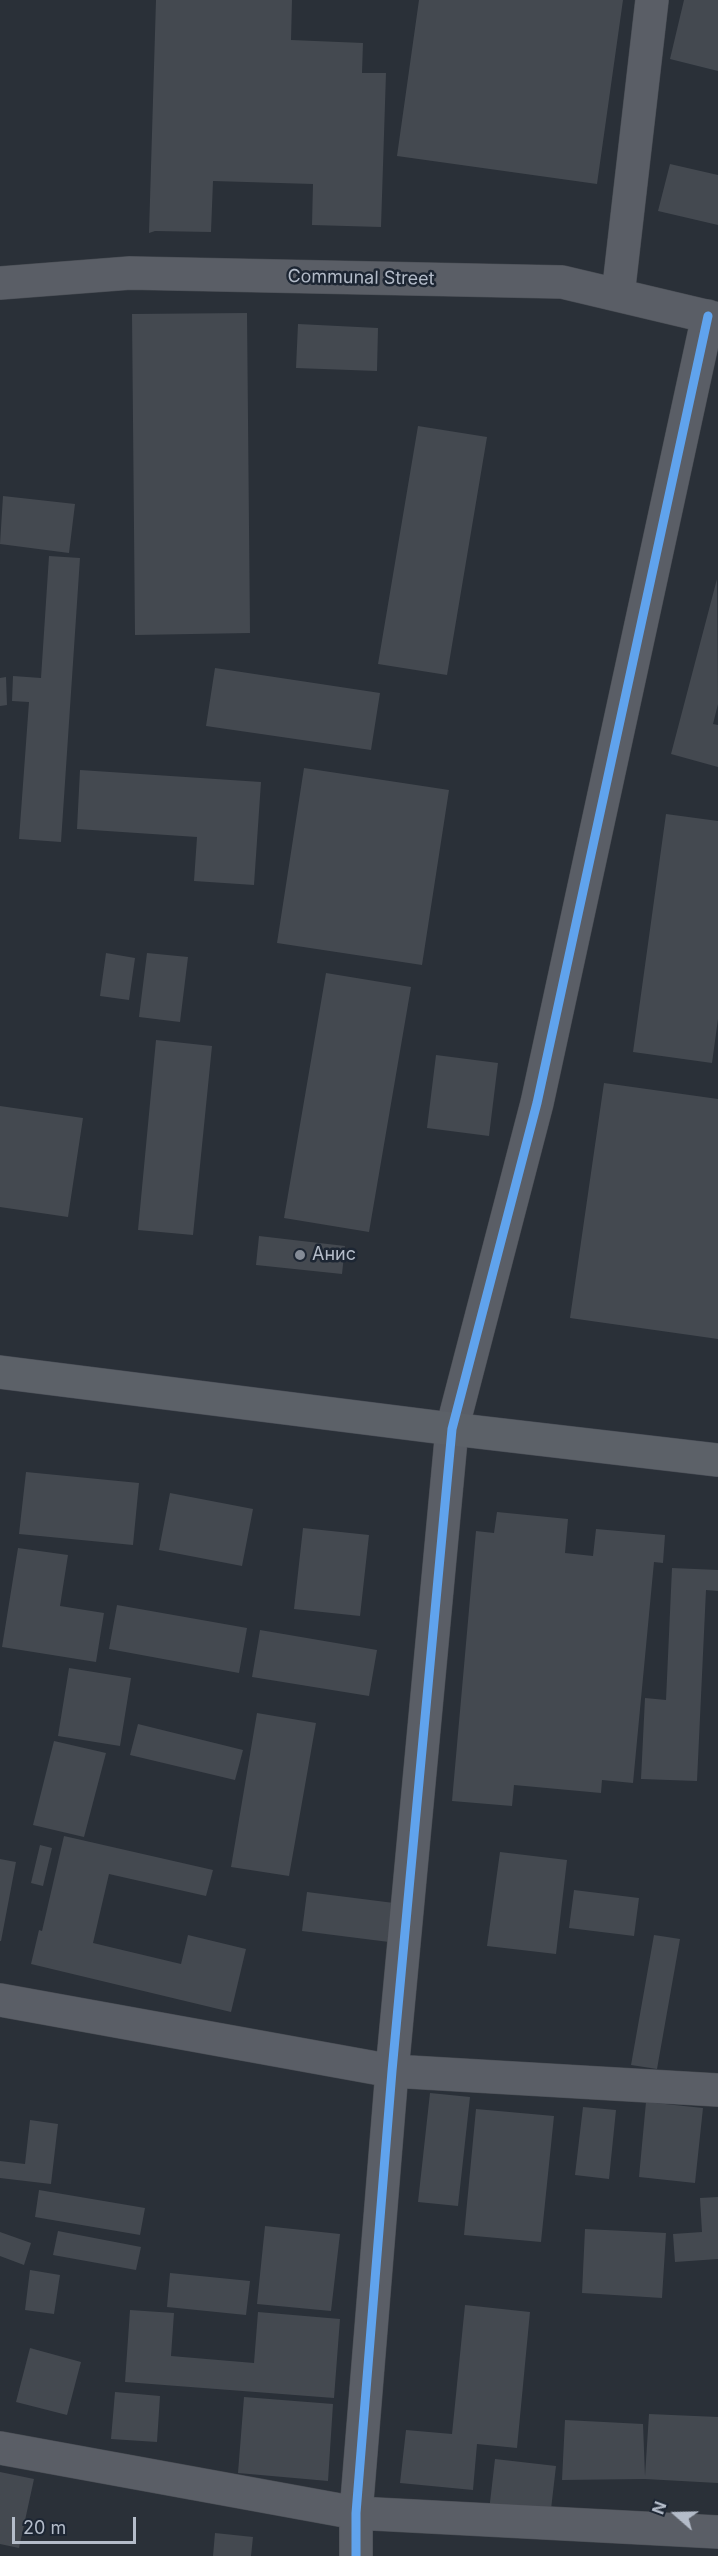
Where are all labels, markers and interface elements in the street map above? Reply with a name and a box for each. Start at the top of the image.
street label: Communal Street [287,266,435,290]
place label: Анис [312,1244,356,1266]
marker: Анис [293,1248,307,1262]
north arrow [646,2484,706,2544]
text: N [648,2499,671,2517]
scale bar [15,2505,140,2543]
text: 20 m [23,2517,66,2538]

